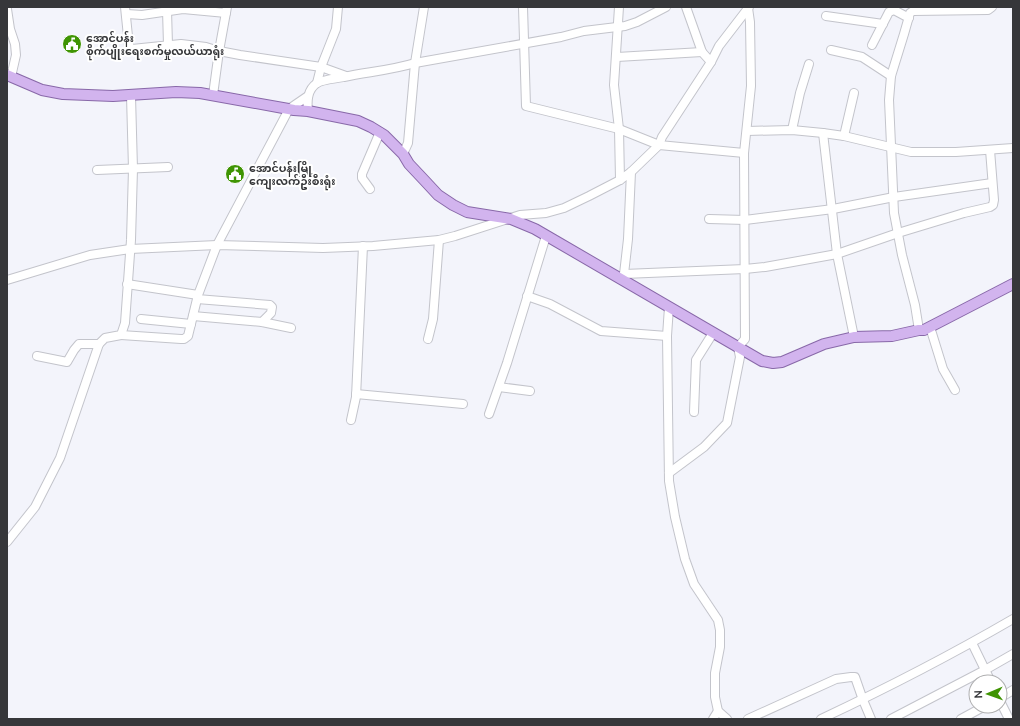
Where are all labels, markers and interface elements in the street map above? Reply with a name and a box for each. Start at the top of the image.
place label: အောင်ပန်း စိုက်ပျိုးရေးစက်မှုလယ်ယာရုံး [86,31,224,61]
public building icon: အောင်ပန်း စိုက်ပျိုးရေးစက်မှုလယ်ယာရုံး [61,33,83,55]
place label: အောင်ပန်းမြို့ ကျေးလက်ဦးစီးရုံး [249,161,336,191]
public building icon: အောင်ပန်းမြို့ ကျေးလက်ဦးစီးရုံး [224,163,246,185]
north arrow [968,674,1008,714]
text: N [971,690,986,699]

